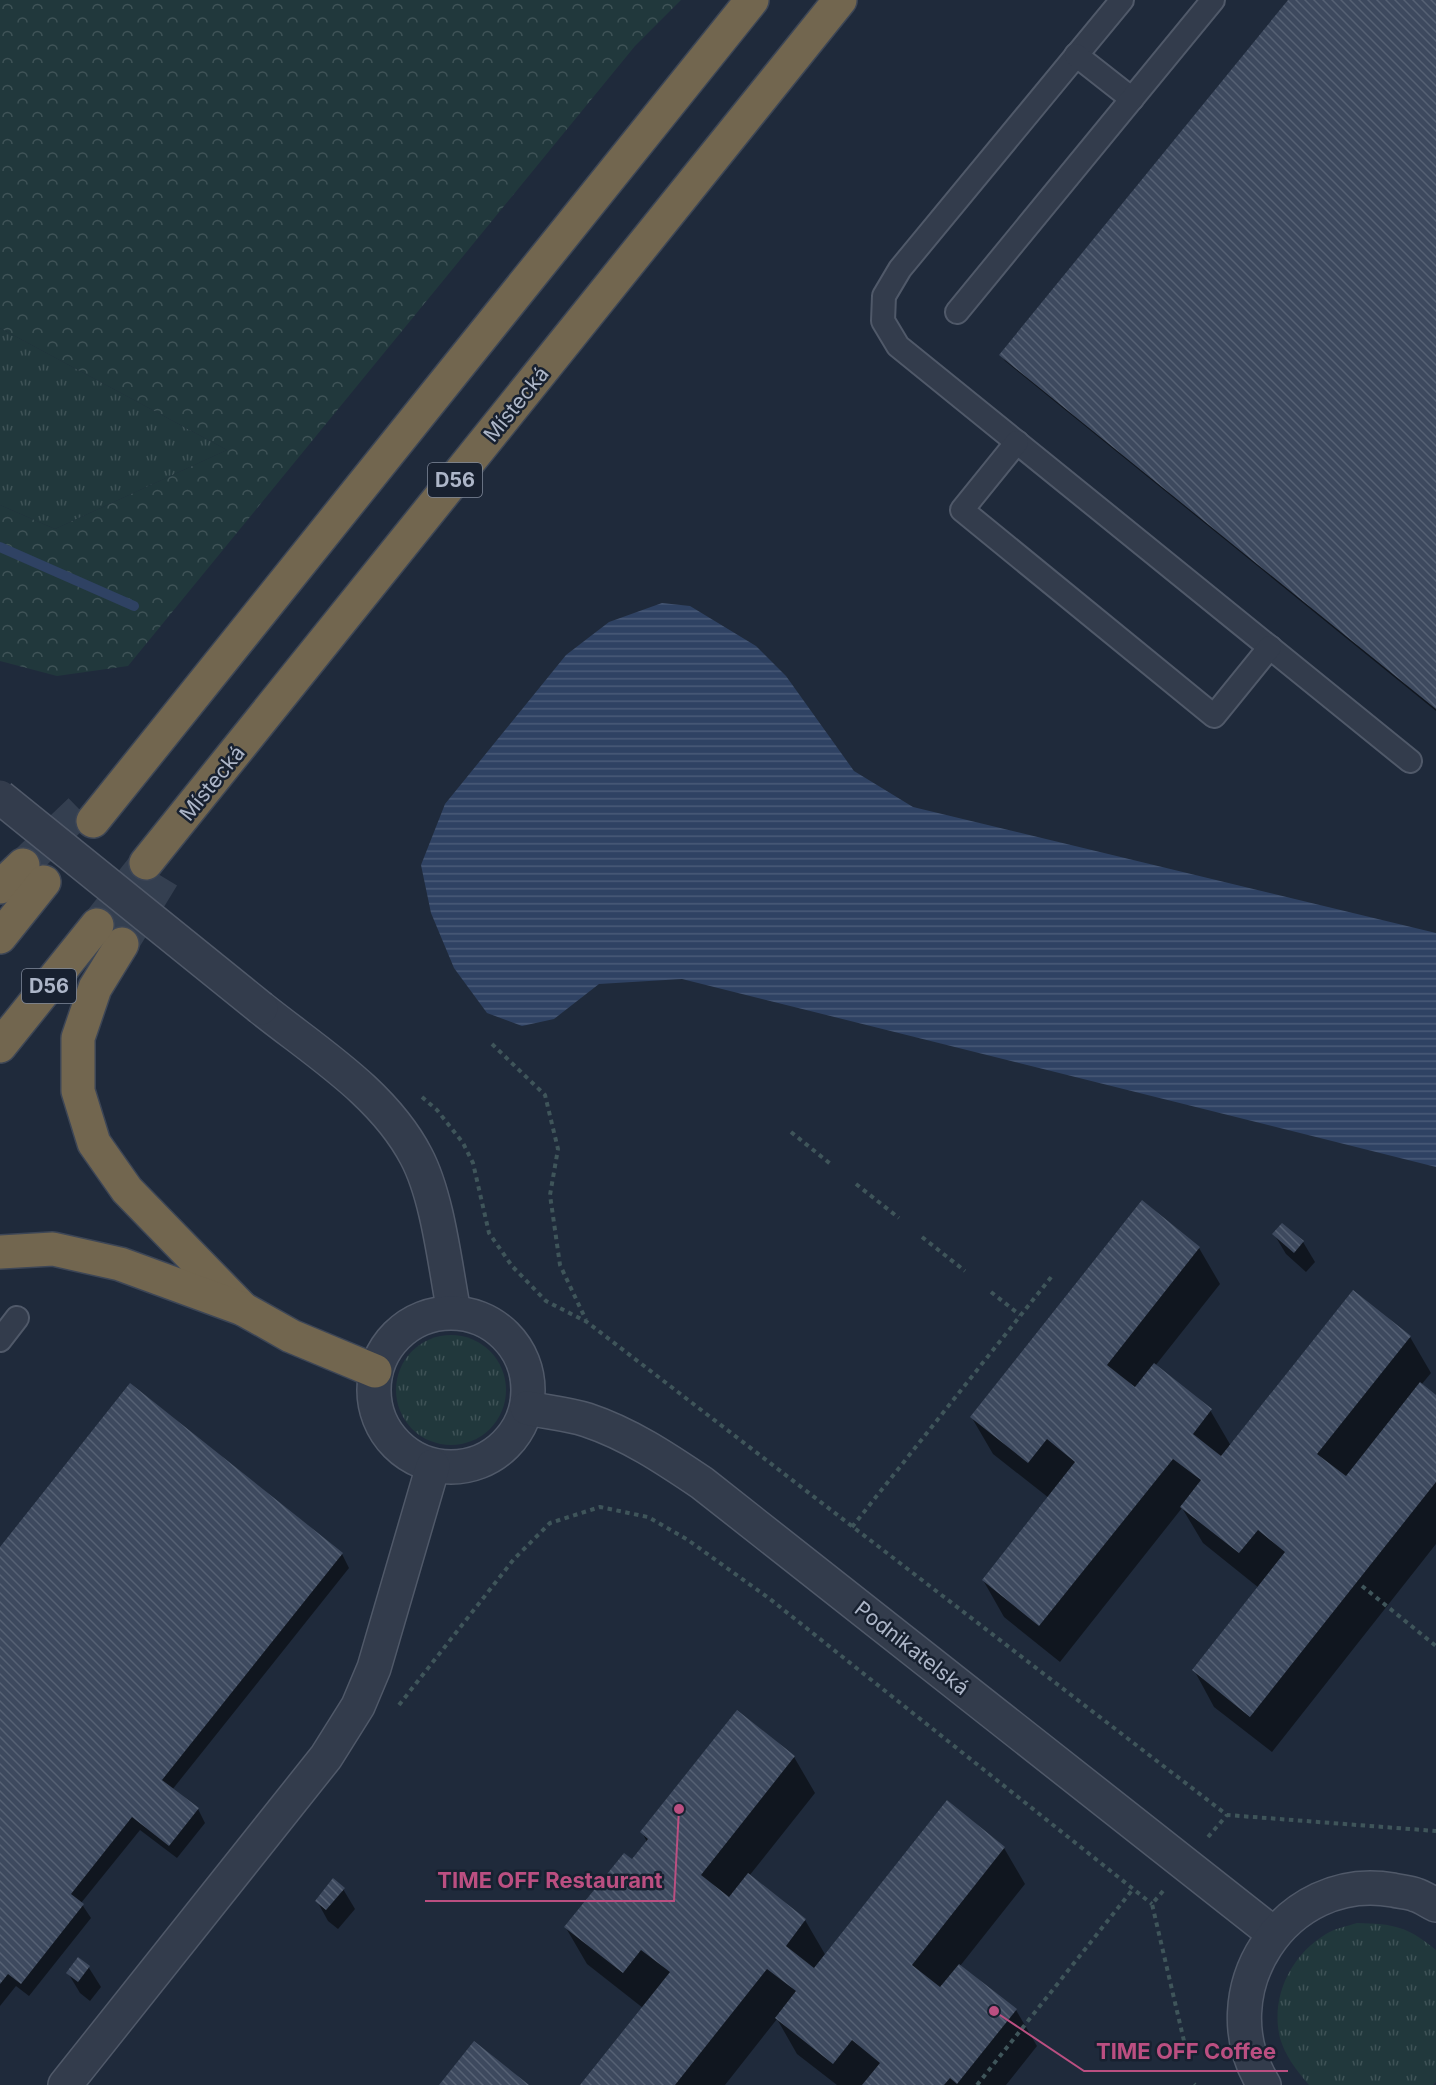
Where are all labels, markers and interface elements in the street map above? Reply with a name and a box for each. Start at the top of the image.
street label: Místecká [478,361,554,447]
road number: D56 [428,463,482,497]
street label: Místecká [174,740,250,826]
road number: D56 [22,969,76,1003]
street label: Podnikatelská [850,1596,974,1700]
callout: TIME OFF Restaurant [425,1861,674,1901]
text: TIME OFF Restaurant [437,1867,663,1893]
callout: TIME OFF Coffee [1084,2031,1288,2071]
text: TIME OFF Coffee [1096,2038,1276,2064]

